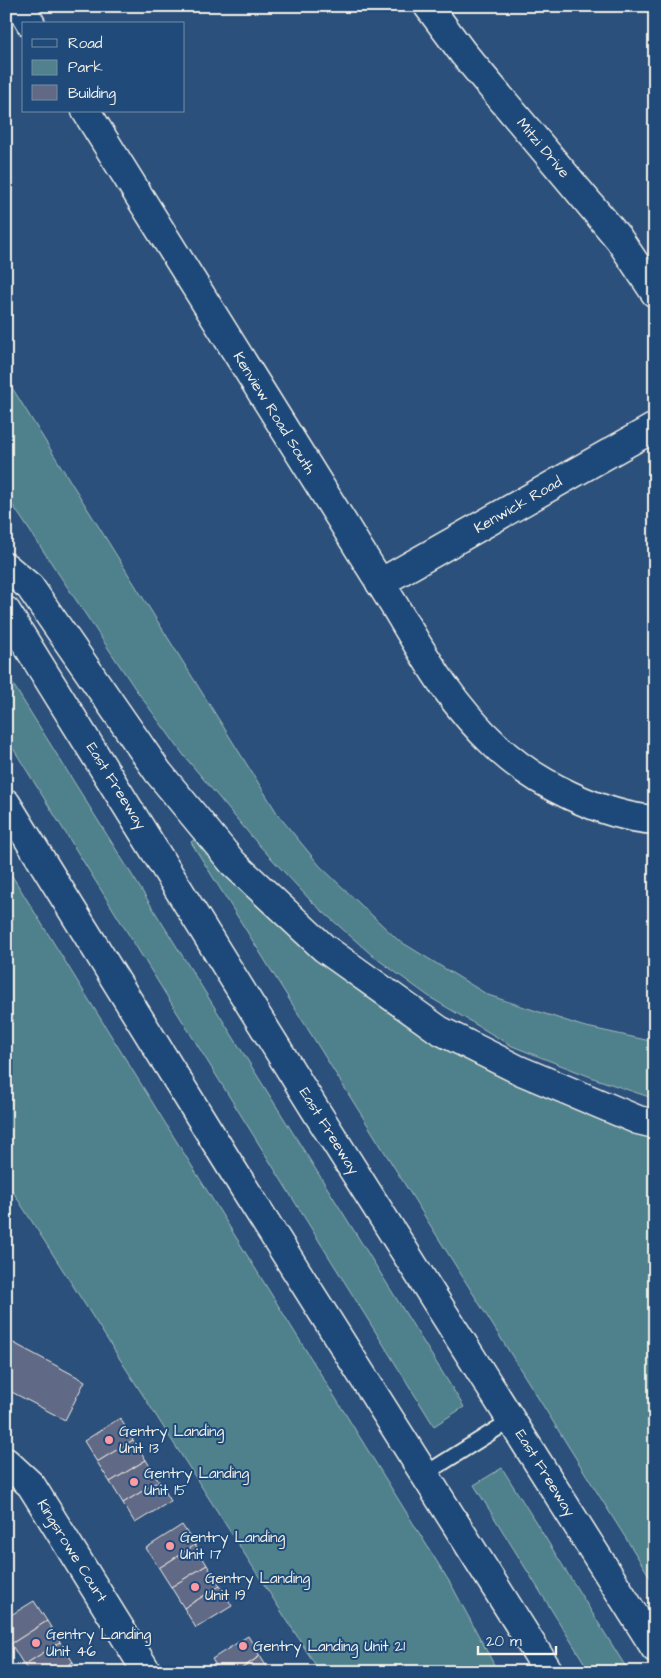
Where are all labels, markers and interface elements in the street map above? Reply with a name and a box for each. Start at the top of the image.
legend [22,22,185,112]
text: Road [68,33,103,54]
text: Park [68,57,103,78]
text: Building [68,83,116,105]
street label: Mitzi Drive [512,113,574,183]
street label: Kenview Road South [228,348,320,479]
street label: Kenwick Road [470,471,566,539]
street label: East Freeway [80,738,151,834]
street label: East Freeway [293,1083,364,1179]
place label: Gentry Landing Unit 13 [119,1421,225,1459]
street label: East Freeway [509,1425,580,1521]
marker: Gentry Landing Unit 13 [103,1434,115,1446]
place label: Gentry Landing Unit 15 [144,1463,250,1501]
marker: Gentry Landing Unit 15 [128,1476,140,1488]
street label: Kingsrowe Court [31,1495,112,1607]
place label: Gentry Landing Unit 17 [180,1527,286,1565]
marker: Gentry Landing Unit 17 [164,1540,176,1552]
place label: Gentry Landing Unit 19 [205,1568,311,1606]
marker: Gentry Landing Unit 19 [189,1581,201,1593]
scale bar [478,1623,556,1655]
place label: Gentry Landing Unit 46 [46,1624,152,1662]
text: 20 m [486,1631,522,1652]
place label: Gentry Landing Unit 21 [253,1636,405,1658]
marker: Gentry Landing Unit 46 [30,1637,42,1649]
marker: Gentry Landing Unit 21 [237,1640,249,1652]

